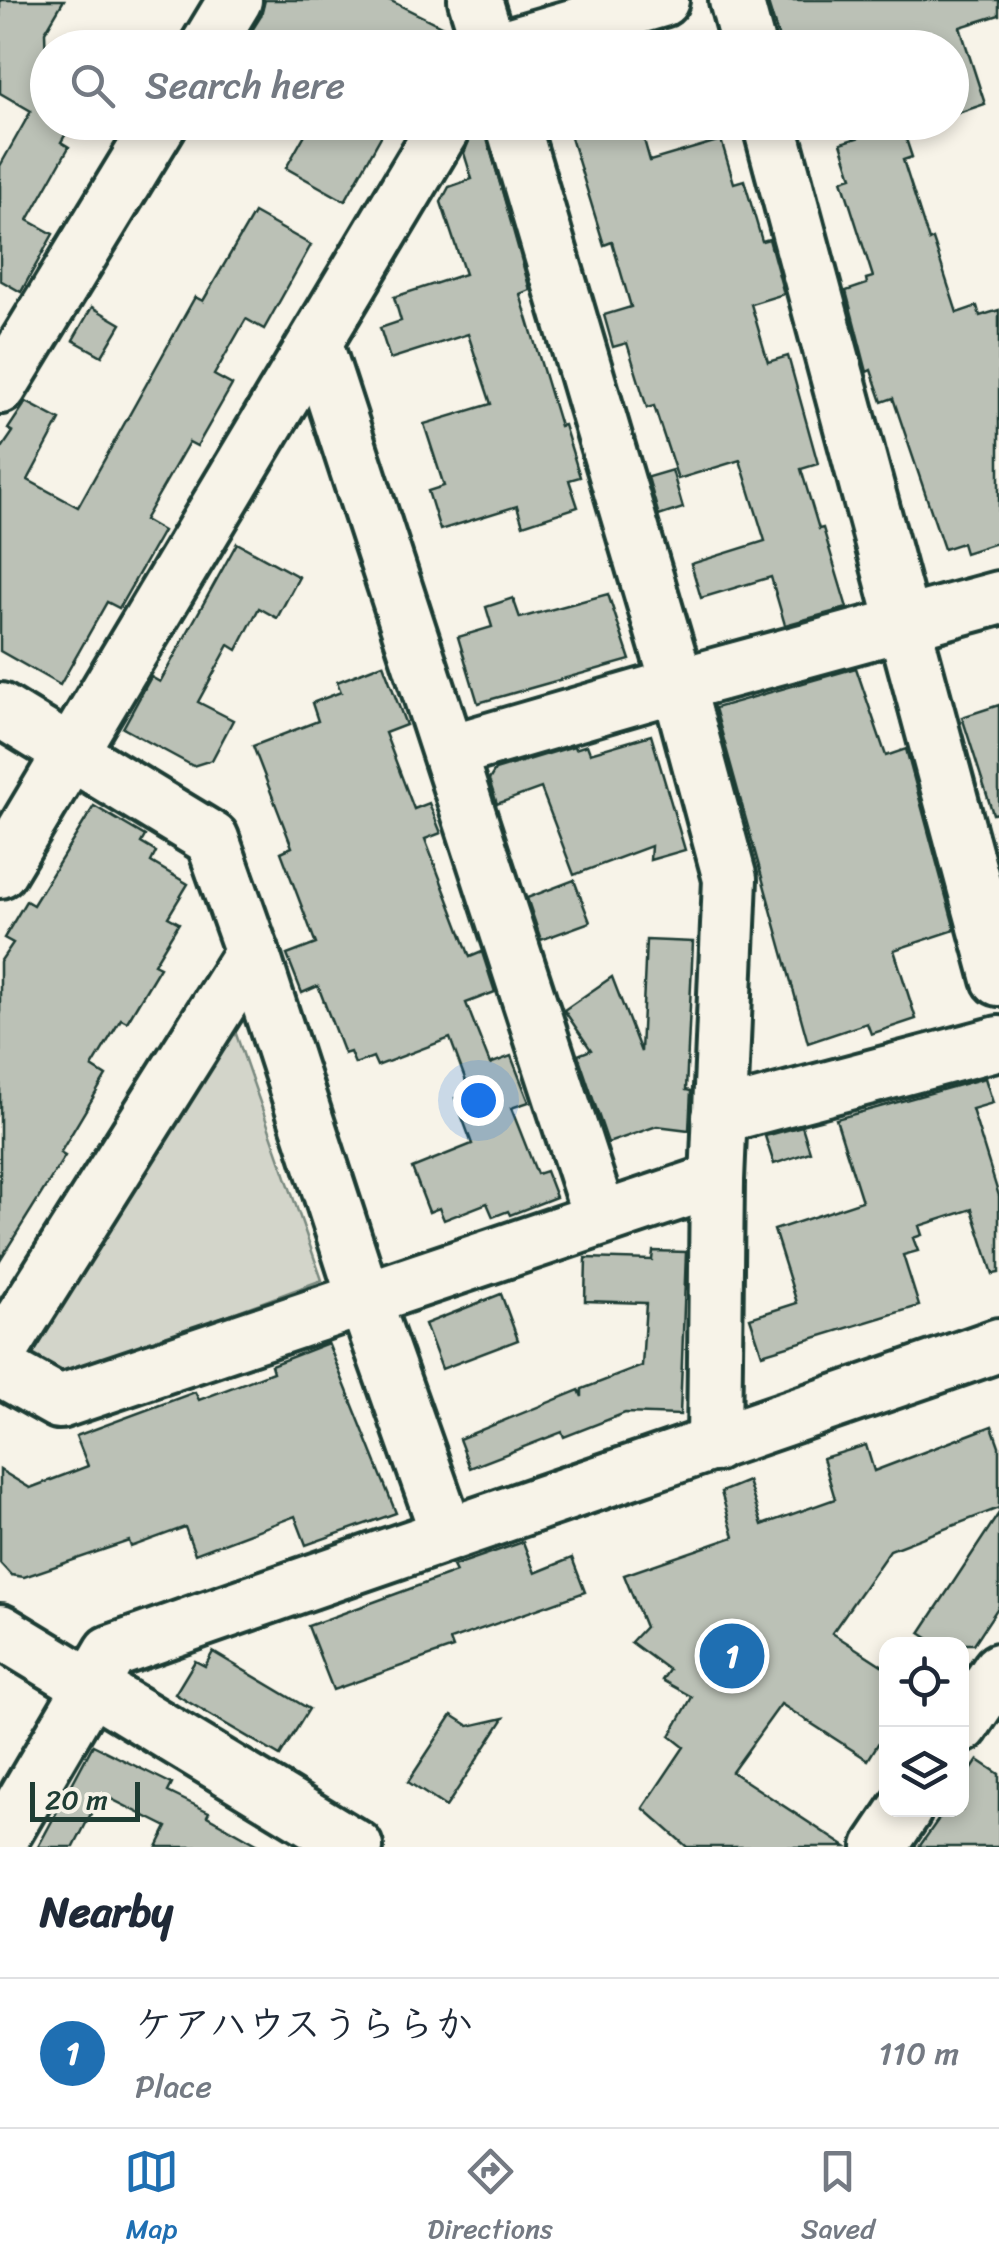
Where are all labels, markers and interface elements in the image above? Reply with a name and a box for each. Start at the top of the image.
search box [30,30,969,140]
text: Search here [145,52,345,119]
icon: search [65,58,120,113]
your location [453,1075,504,1126]
pin: 1 [700,1618,764,1694]
map controls [879,1637,969,1817]
button: locate [879,1637,969,1727]
button: layers [879,1727,969,1817]
text: 20 m [45,1775,108,1824]
scale bar [30,1777,140,1822]
text: Nearby [40,1875,173,1949]
text: ケアハウスうららか [135,1991,473,2058]
text: 1 [66,2025,79,2082]
text: 110 m [878,2025,959,2082]
text: Place [135,2058,212,2115]
tab: Map [124,2144,179,2253]
tab: Directions [427,2144,553,2253]
tab: Saved [801,2144,875,2253]

